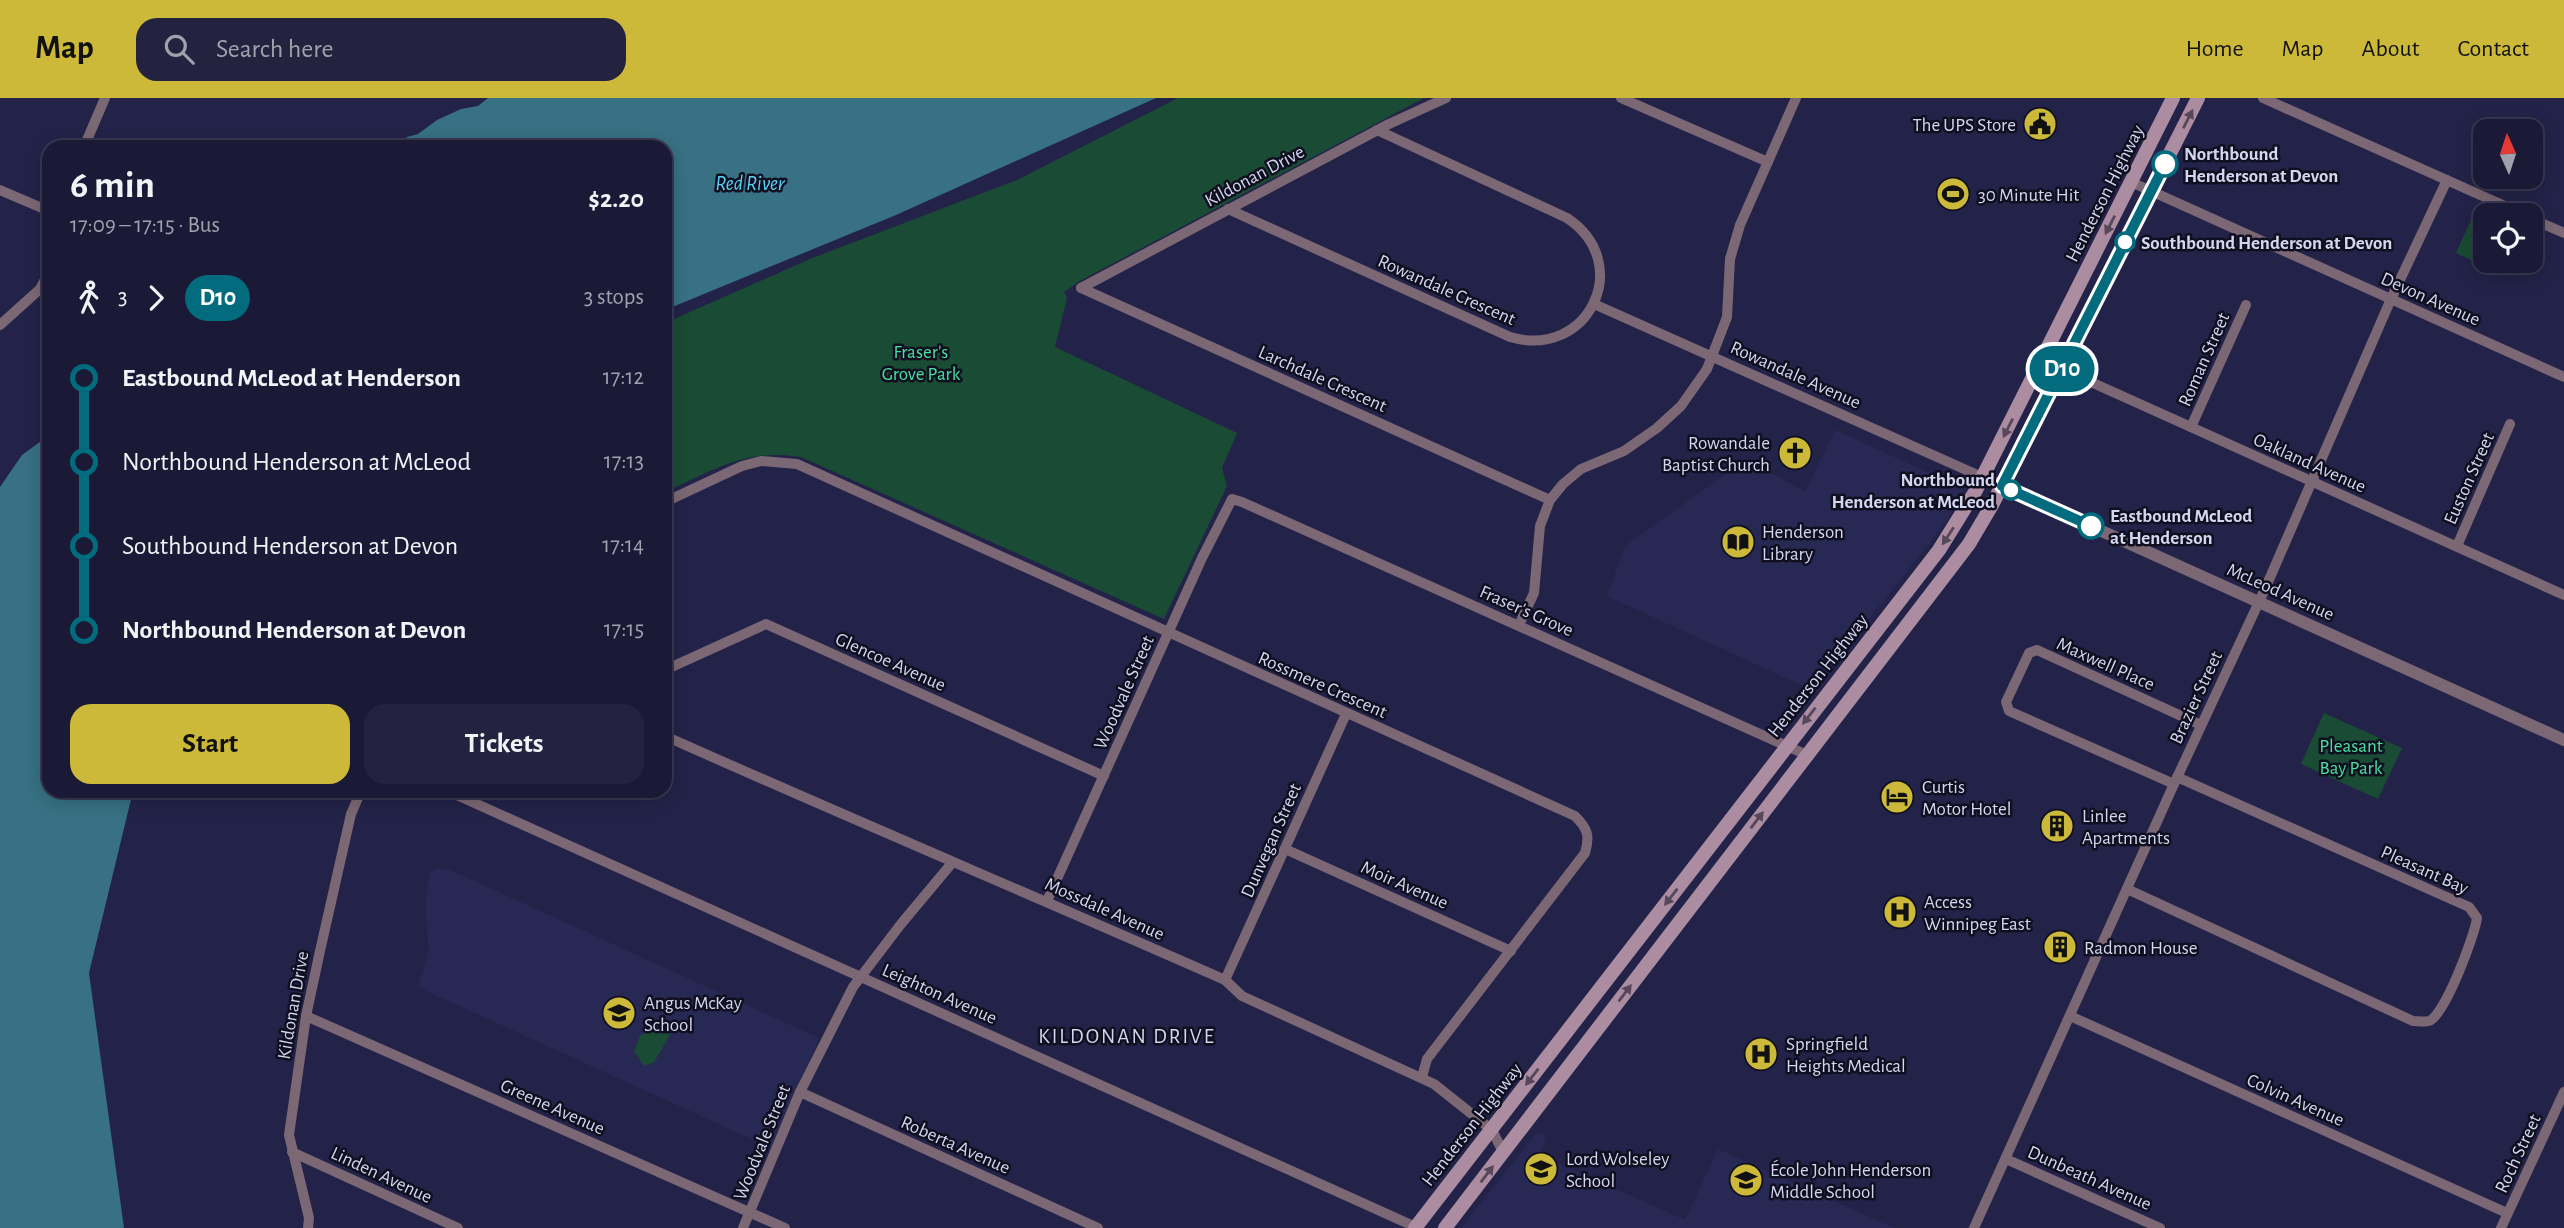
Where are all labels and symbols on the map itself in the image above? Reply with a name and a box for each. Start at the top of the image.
public building icon: The UPS Store [2021,105,2059,143]
one-way arrow [2182,109,2193,129]
place label: The UPS Store [1912,116,2016,135]
north arrow [2473,119,2543,189]
street label: Henderson Highway [2063,122,2148,265]
street label: Kildonan Drive [1202,142,1308,210]
place label: Northbound Henderson at Devon [2184,145,2338,186]
marker: Northbound Henderson at Devon [2152,151,2178,177]
water label: Red River [715,173,786,194]
sports icon: 30 Minute Hit [1934,175,1972,213]
place label: 30 Minute Hit [1978,186,2079,205]
one-way arrow [2104,215,2115,235]
marker: Southbound Henderson at Devon [2115,232,2135,252]
place label: Southbound Henderson at Devon [2141,234,2392,253]
street label: Rowandale Crescent [1375,252,1518,329]
street label: Devon Avenue [2378,269,2483,330]
street label: Roman Street [2175,310,2233,409]
street label: Rowandale Avenue [1727,338,1863,413]
park label: Fraser's Grove Park [882,343,961,384]
street label: Larchdale Crescent [1255,343,1389,416]
line badge: D10 [2022,346,2102,392]
one-way arrow [2002,418,2013,438]
street label: Oakland Avenue [2250,430,2369,497]
street label: Euston Street [2441,430,2498,527]
place label: Rowandale Baptist Church [1662,434,1770,475]
church icon: Rowandale Baptist Church [1776,434,1814,472]
place label: Northbound Henderson at McLeod [1832,471,1995,512]
marker: Northbound Henderson at McLeod [2001,480,2021,500]
place label: Eastbound McLeod at Henderson [2110,507,2252,548]
marker: Eastbound McLeod at Henderson [2078,513,2104,539]
library icon: Henderson Library [1719,523,1757,561]
place label: Henderson Library [1762,523,1844,564]
one-way arrow [1941,527,1955,545]
street label: McLeod Avenue [2224,560,2337,625]
street label: Fraser's Grove [1477,582,1576,641]
street label: Henderson Highway [1764,611,1872,741]
street label: Glencoe Avenue [832,630,948,695]
street label: Woodvale Street [1091,633,1158,752]
street label: Maxwell Place [2054,634,2157,694]
street label: Brazier Street [2167,648,2226,747]
street label: Rossmere Crescent [1255,649,1390,722]
one-way arrow [1802,707,1817,725]
park label: Pleasant Bay Park [2319,737,2383,778]
hotel icon: Curtis Motor Hotel [1878,778,1916,816]
place label: Curtis Motor Hotel [1922,778,2011,819]
street label: Dunvegan Street [1238,781,1305,901]
building icon: Linlee Apartments [2038,807,2076,845]
place label: Linlee Apartments [2082,807,2170,848]
one-way arrow [1750,811,1764,829]
street label: Pleasant Bay [2378,843,2471,898]
street label: Moir Avenue [1358,858,1451,913]
street label: Mossdale Avenue [1042,875,1167,944]
one-way arrow [1664,888,1678,906]
hospital icon: Access Winnipeg East [1881,893,1919,931]
place label: Access Winnipeg East [1924,893,2031,934]
building icon: Radmon House [2041,928,2079,966]
place label: Radmon House [2084,939,2197,958]
street label: Kildonan Drive [275,950,312,1061]
street label: Leighton Avenue [879,961,1000,1028]
one-way arrow [1617,984,1631,1002]
school or university icon: Angus McKay School [600,994,638,1032]
place label: Angus McKay School [644,994,742,1035]
district label: KILDONAN DRIVE [1038,1026,1216,1047]
hospital icon: Springfield Heights Medical [1742,1035,1780,1073]
place label: Springfield Heights Medical [1786,1035,1906,1076]
street label: Henderson Highway [1418,1060,1526,1190]
one-way arrow [1526,1068,1540,1086]
street label: Colvin Avenue [2244,1070,2347,1130]
street label: Greene Avenue [497,1076,607,1139]
street label: Woodvale Street [731,1082,794,1203]
street label: Roch Street [2492,1111,2545,1196]
street label: Roberta Avenue [898,1113,1013,1178]
street label: Dunbeath Avenue [2025,1143,2154,1214]
street label: Linden Avenue [328,1144,435,1207]
school or university icon: Lord Wolseley School [1522,1150,1560,1188]
place label: Lord Wolseley School [1566,1150,1669,1191]
place label: École John Henderson Middle School [1770,1159,1931,1202]
school or university icon: École John Henderson Middle School [1727,1161,1765,1199]
one-way arrow [1479,1165,1493,1183]

